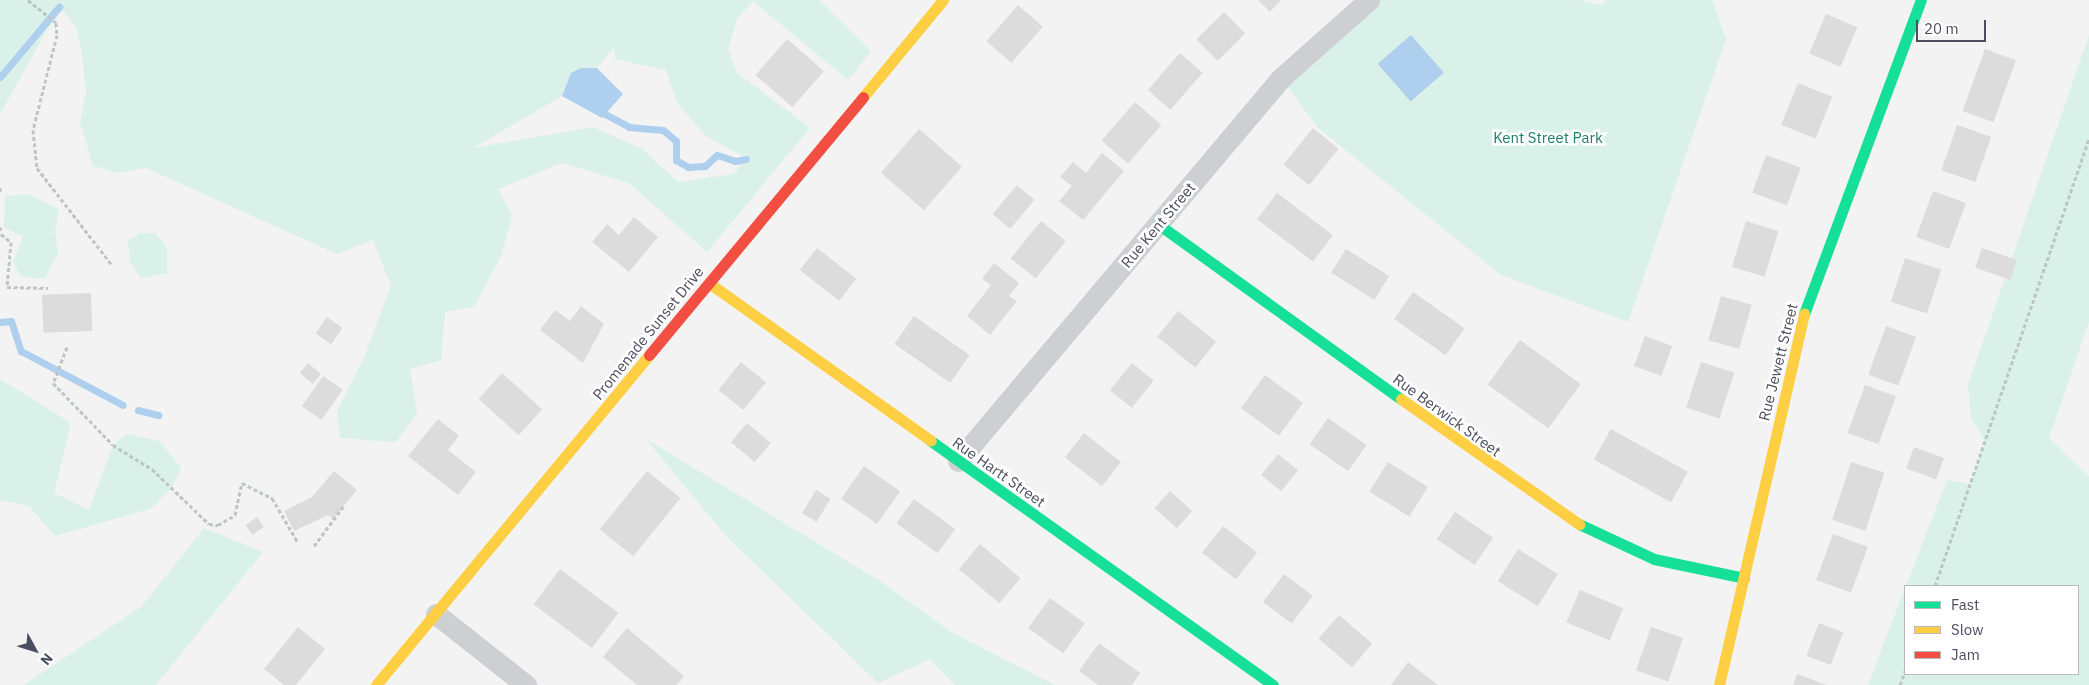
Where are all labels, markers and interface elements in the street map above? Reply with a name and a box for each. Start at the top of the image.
scale bar [1919,10,1989,42]
text: 20 m [1924,19,1959,38]
park label: Kent Street Park [1493,129,1603,147]
street label: Rue Kent Street [1117,179,1199,271]
street label: Promenade Sunset Drive [589,263,707,403]
street label: Rue Jewett Street [1755,301,1801,423]
street label: Rue Berwick Street [1390,370,1504,460]
street label: Rue Hartt Street [949,433,1049,511]
legend [1904,585,2079,675]
text: Fast [1951,595,1979,614]
text: Slow [1951,620,1984,639]
north arrow [10,625,60,675]
text: Jam [1951,645,1980,664]
text: N [36,650,57,669]

